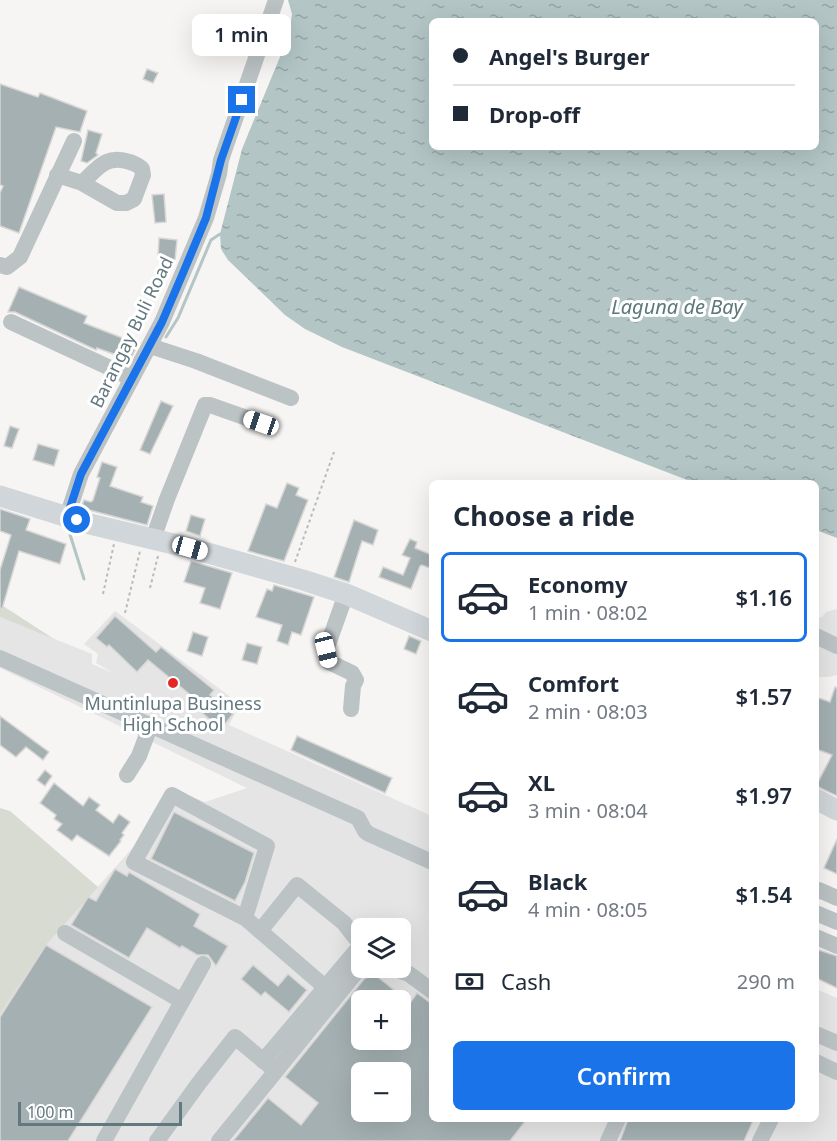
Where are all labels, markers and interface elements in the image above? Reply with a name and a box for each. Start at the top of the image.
callout: 1 min [192,13,292,55]
text: 1 min [214,21,269,48]
text: Angel's Burger [489,41,650,71]
route end [228,86,255,113]
text: Drop-off [489,99,580,129]
street label: Barangay Buli Road [84,253,178,411]
water label: Laguna de Bay [611,293,744,320]
car [241,409,281,437]
text: Choose a ride [453,497,635,534]
route start [63,506,90,533]
car [170,534,210,562]
text: Economy [528,569,627,599]
icon: car [456,570,510,624]
text: $1.16 [736,582,792,612]
text: 1 min · 08:02 [528,599,648,626]
car [313,630,339,670]
text: Comfort [528,668,619,698]
icon: car [456,669,510,723]
marker: Muntinlupa Business High School [166,676,180,690]
text: $1.57 [736,681,792,711]
place label: Muntinlupa Business High School [84,691,262,736]
text: 2 min · 08:03 [528,698,648,725]
text: XL [528,767,555,797]
icon: car [456,768,510,822]
text: $1.97 [736,780,792,810]
text: 3 min · 08:04 [528,797,648,824]
text: Black [528,866,587,896]
icon: car [456,867,510,921]
text: $1.54 [736,879,792,909]
text: 4 min · 08:05 [528,896,648,923]
map controls [351,918,411,1122]
button: layers [351,918,411,978]
icon: cash [453,965,486,998]
text: Cash [501,966,551,996]
text: 290 m [737,968,795,995]
button: + [351,990,411,1050]
button: Confirm [453,1041,795,1110]
button: − [351,1062,411,1122]
scale bar [18,1099,182,1126]
text: 100 m [27,1101,74,1123]

